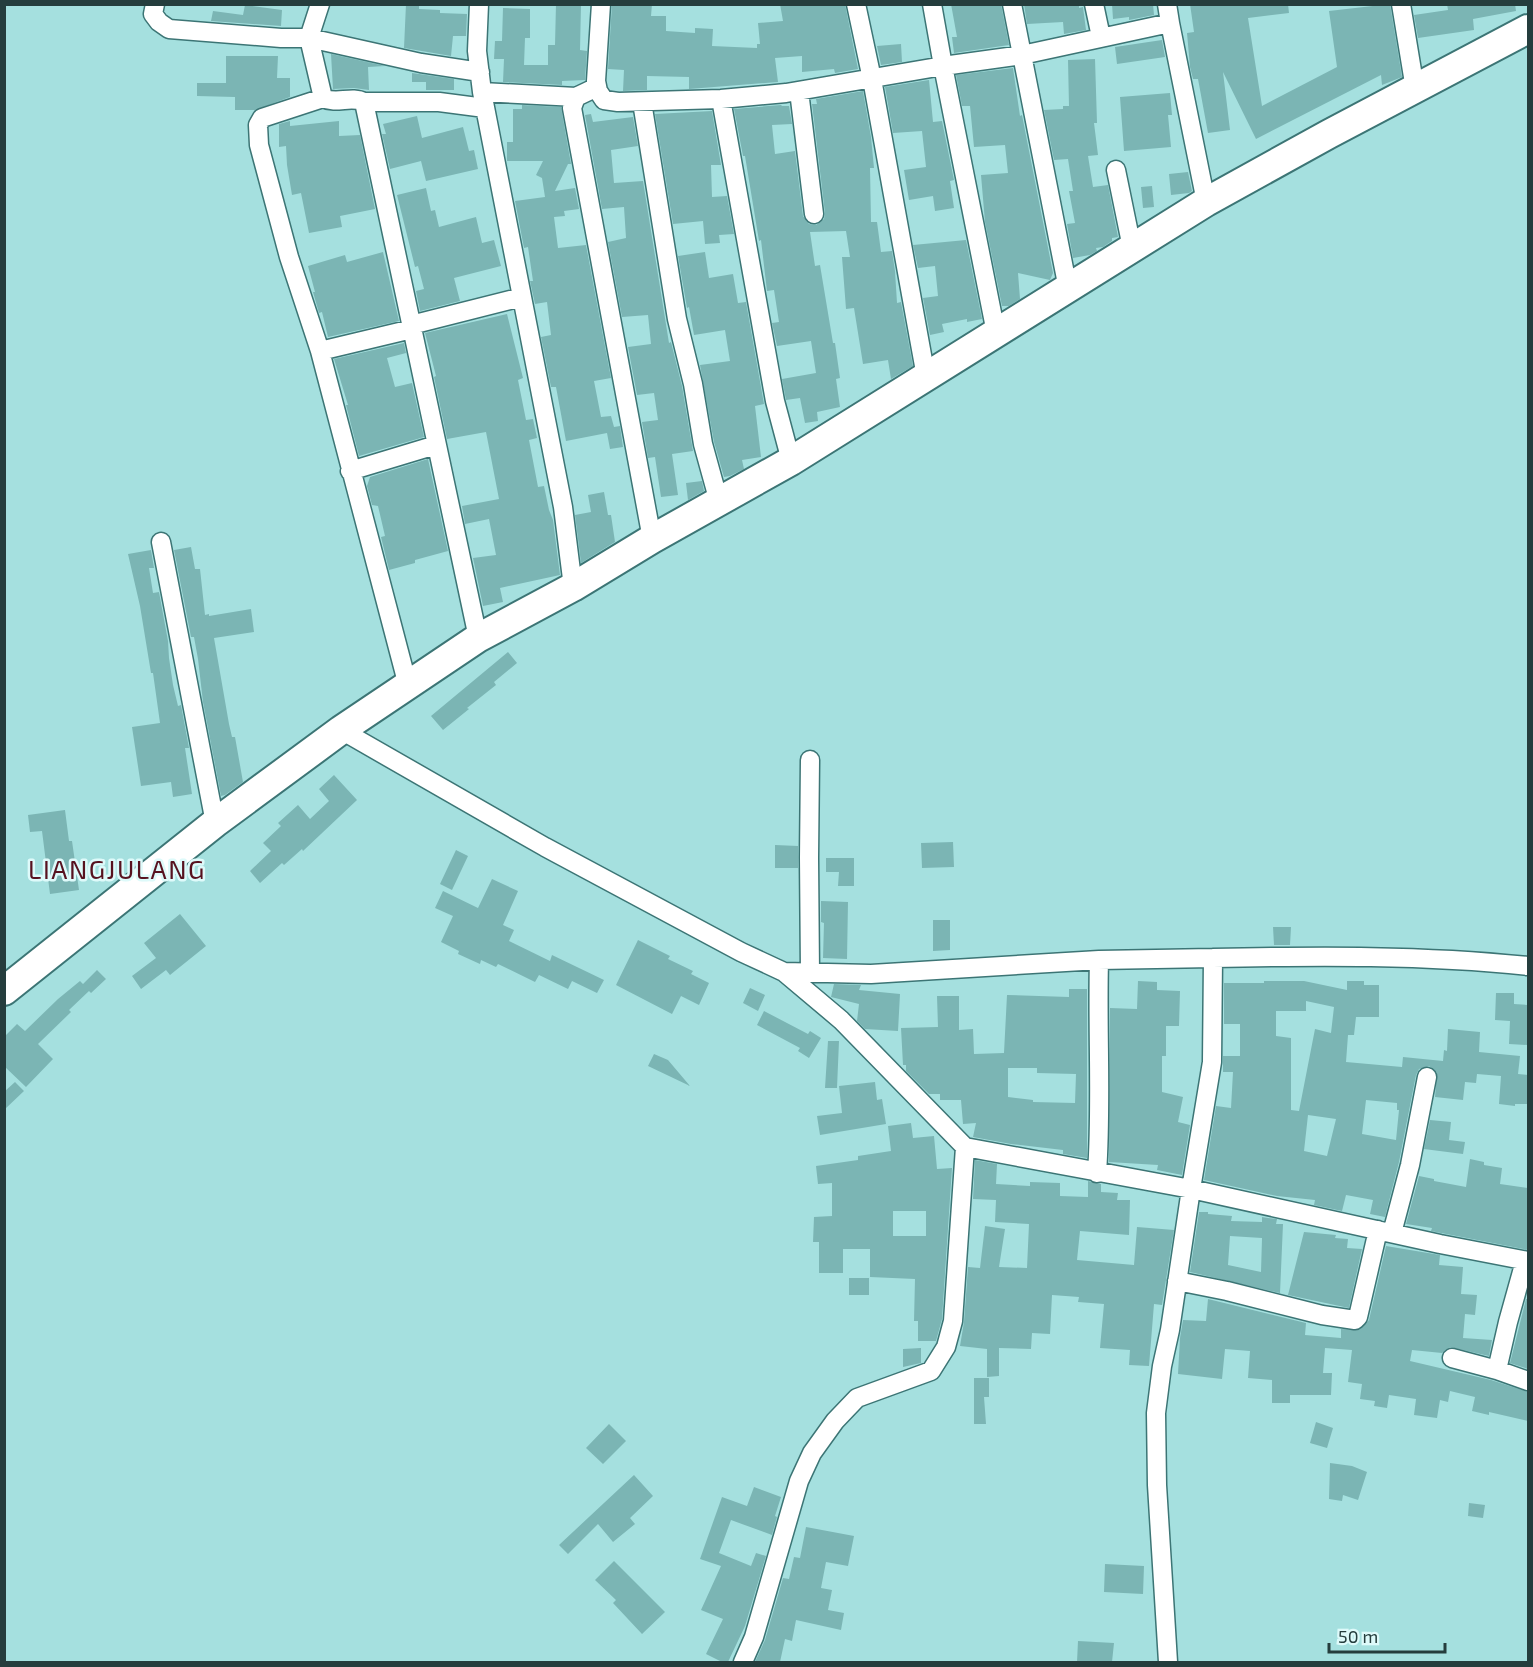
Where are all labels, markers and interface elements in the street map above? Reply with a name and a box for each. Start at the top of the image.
district label: LIANGJULANG [28,853,206,884]
scale bar [1329,1616,1444,1654]
text: 50 m [1338,1625,1378,1647]

